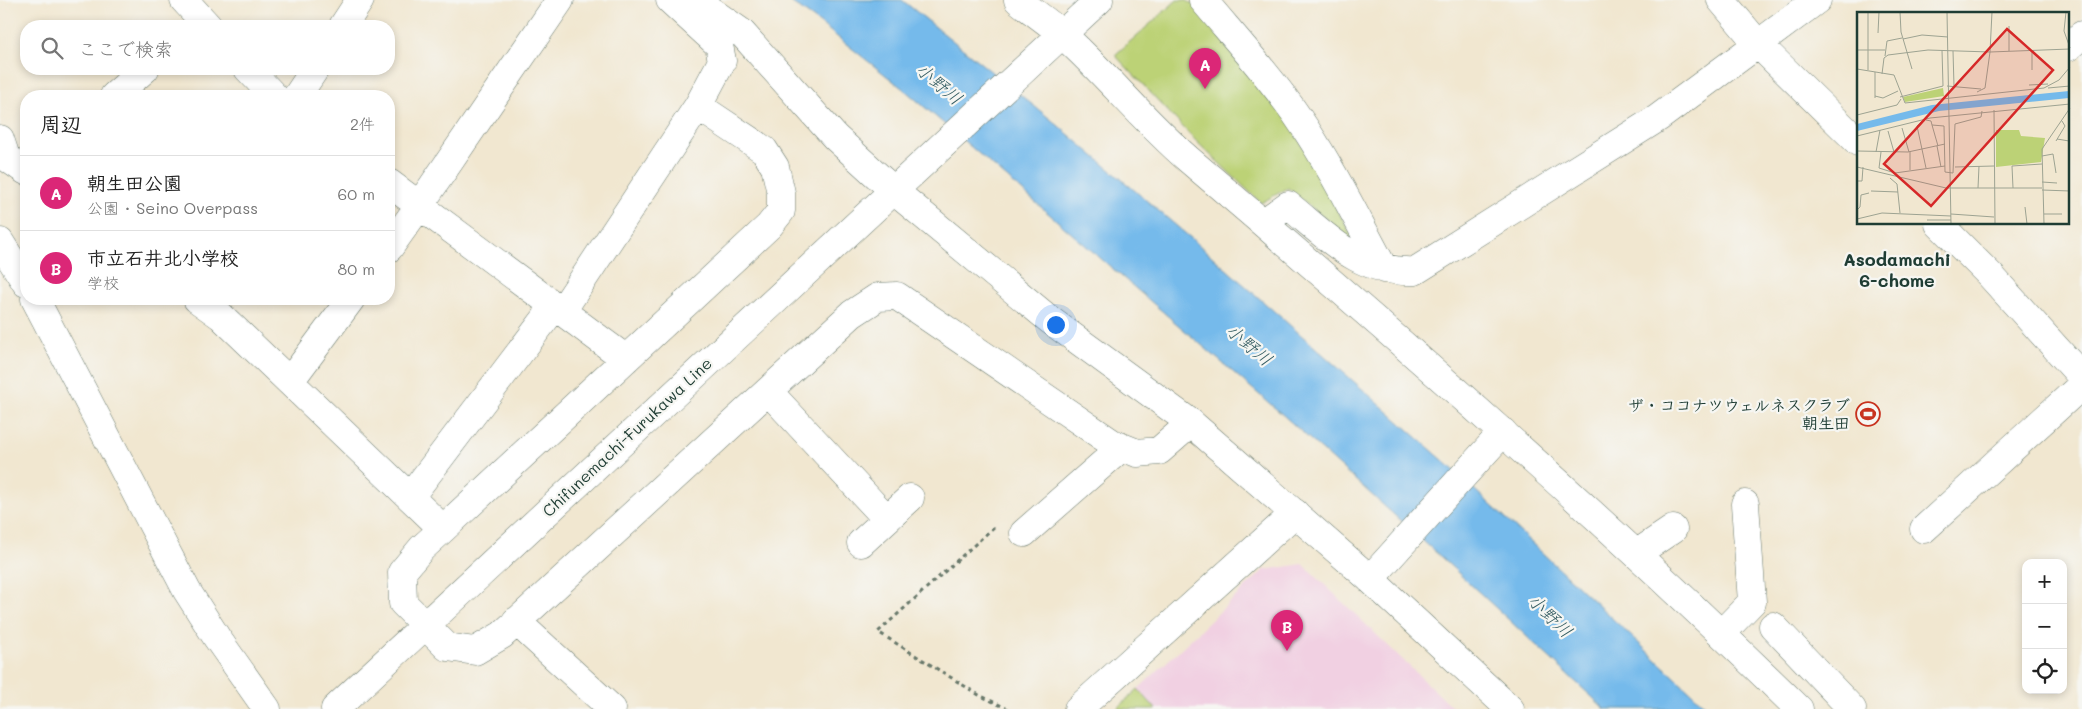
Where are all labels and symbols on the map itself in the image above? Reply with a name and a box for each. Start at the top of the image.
inset map [1857,12,2070,225]
pin: A [1189,48,1221,89]
water label: 小野川 [911,57,968,110]
district label: Asodamachi 6-chome [1843,247,1951,292]
your location [1043,312,1069,338]
water label: 小野川 [1221,318,1278,371]
street label: Chifunemachi-Furukawa Line [537,352,716,521]
place label: ザ・ココナツウェルネスクラブ 朝生田 [1628,394,1850,433]
sports icon: ザ・ココナツウェルネスクラブ 朝生田 [1855,401,1881,427]
water label: 小野川 [1523,588,1578,643]
pin: B [1271,610,1303,651]

